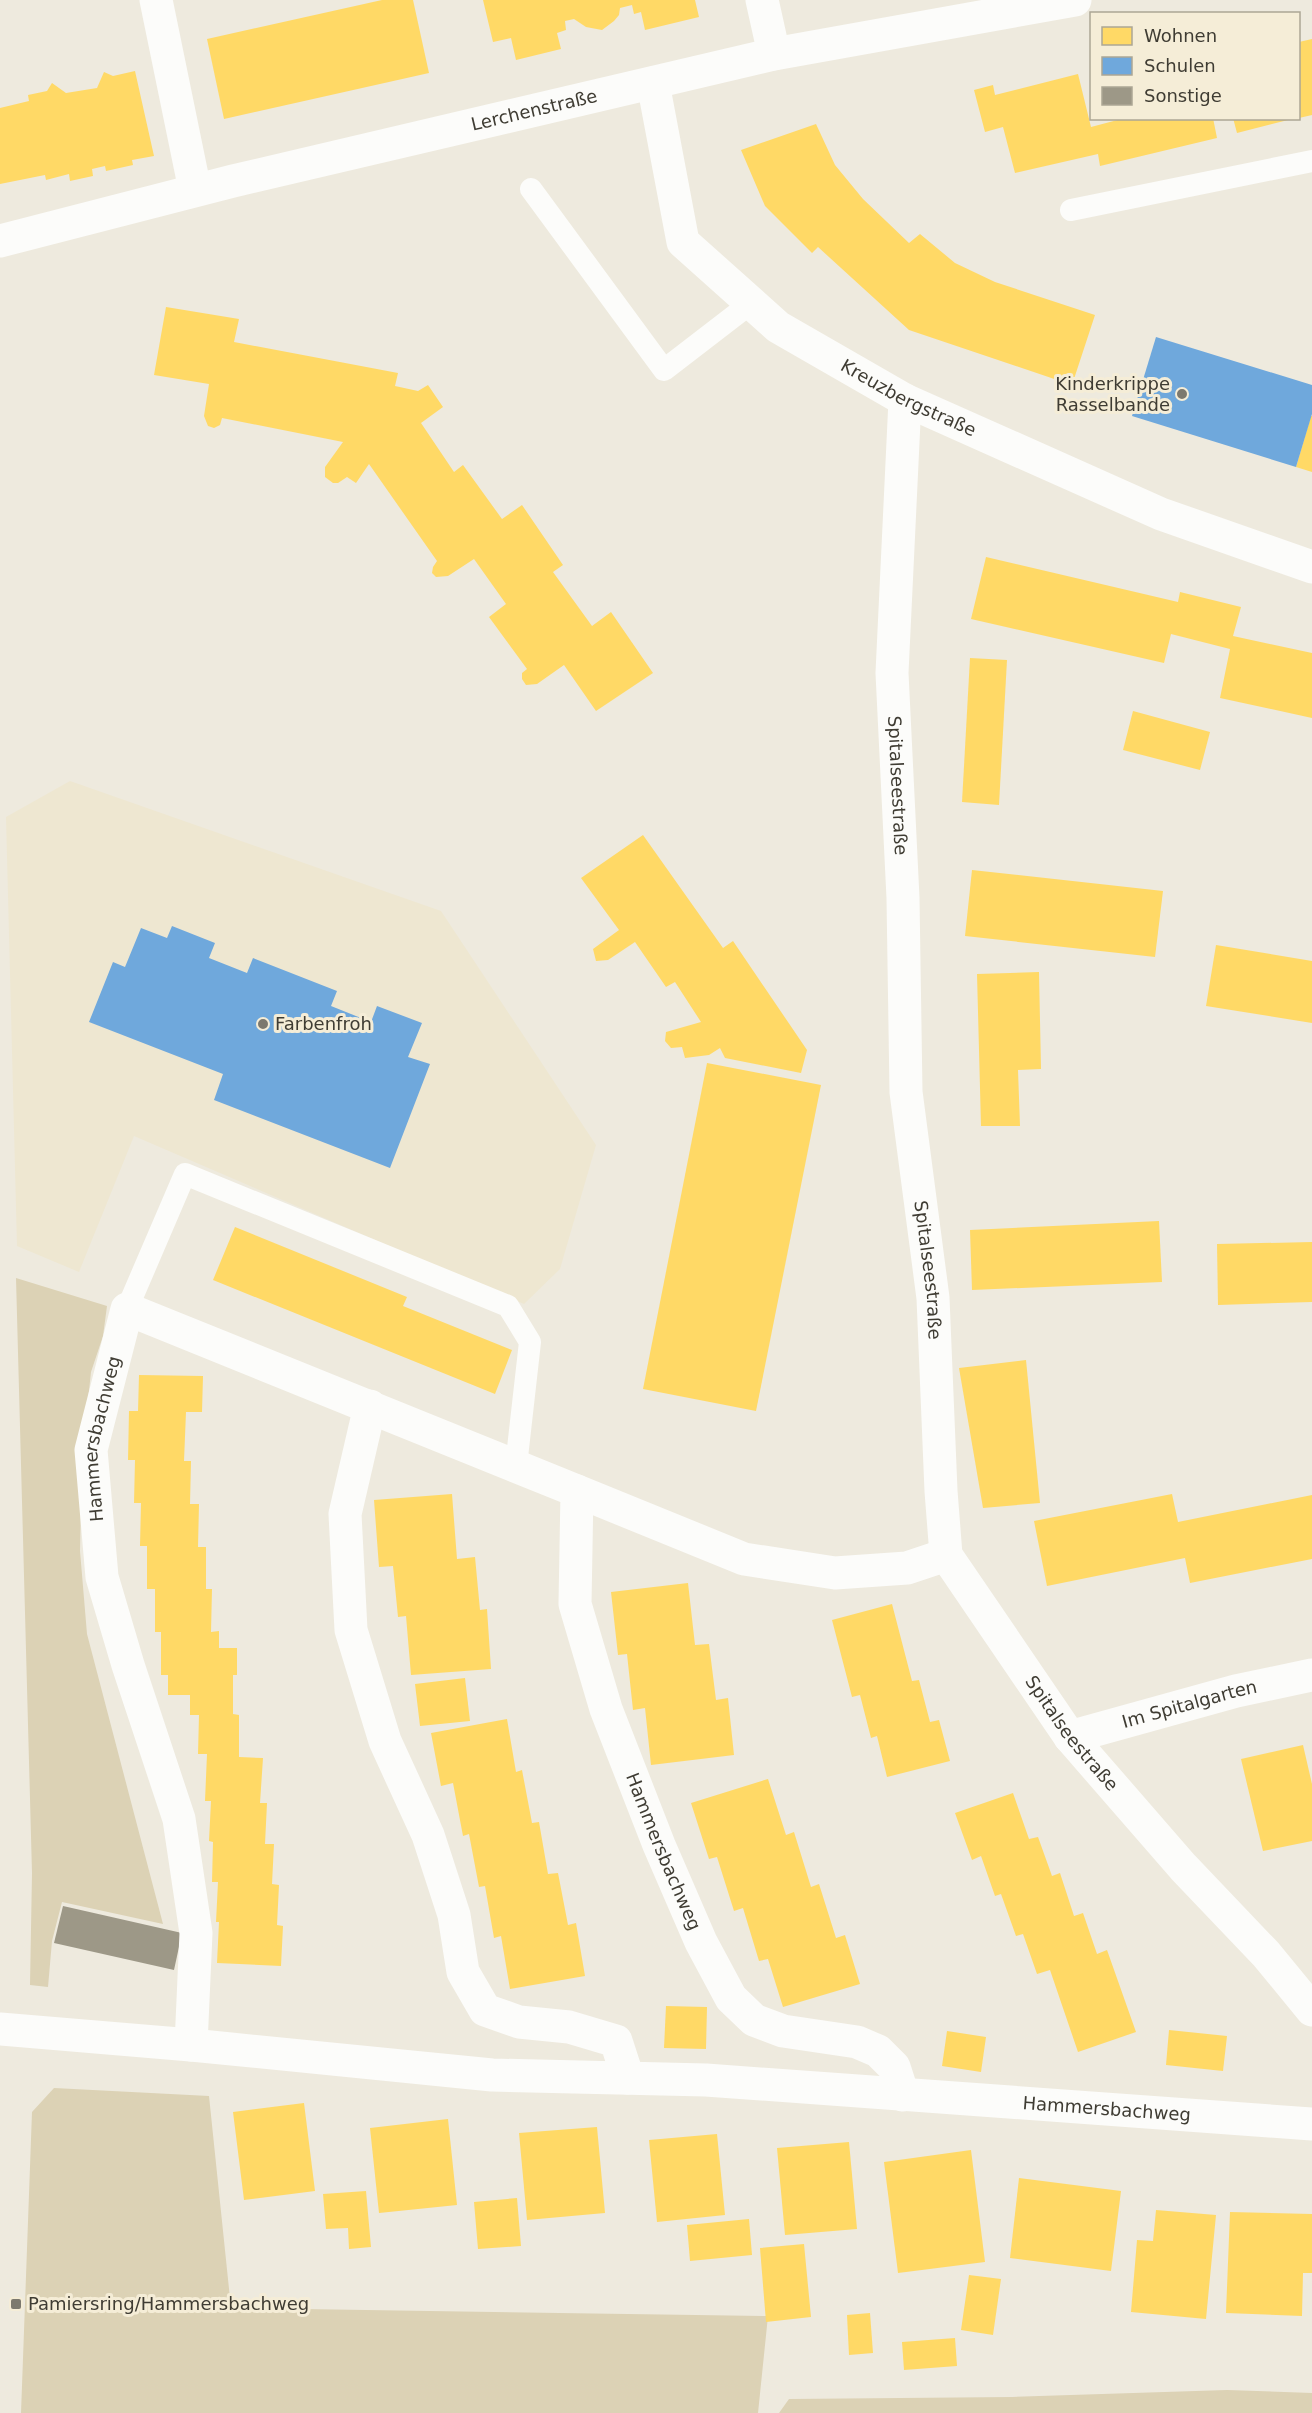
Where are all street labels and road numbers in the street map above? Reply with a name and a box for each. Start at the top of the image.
street label: Lerchenstraße [469,85,599,135]
street label: Kreuzbergstraße [837,354,980,440]
street label: Spitalseestraße [884,715,912,856]
street label: Spitalseestraße [910,1199,946,1340]
street label: Hammersbachweg [80,1354,125,1523]
street label: Spitalseestraße [1021,1671,1123,1795]
street label: Im Spitalgarten [1120,1676,1259,1732]
street label: Hammersbachweg [622,1770,706,1933]
street label: Hammersbachweg [1022,2092,1192,2125]

